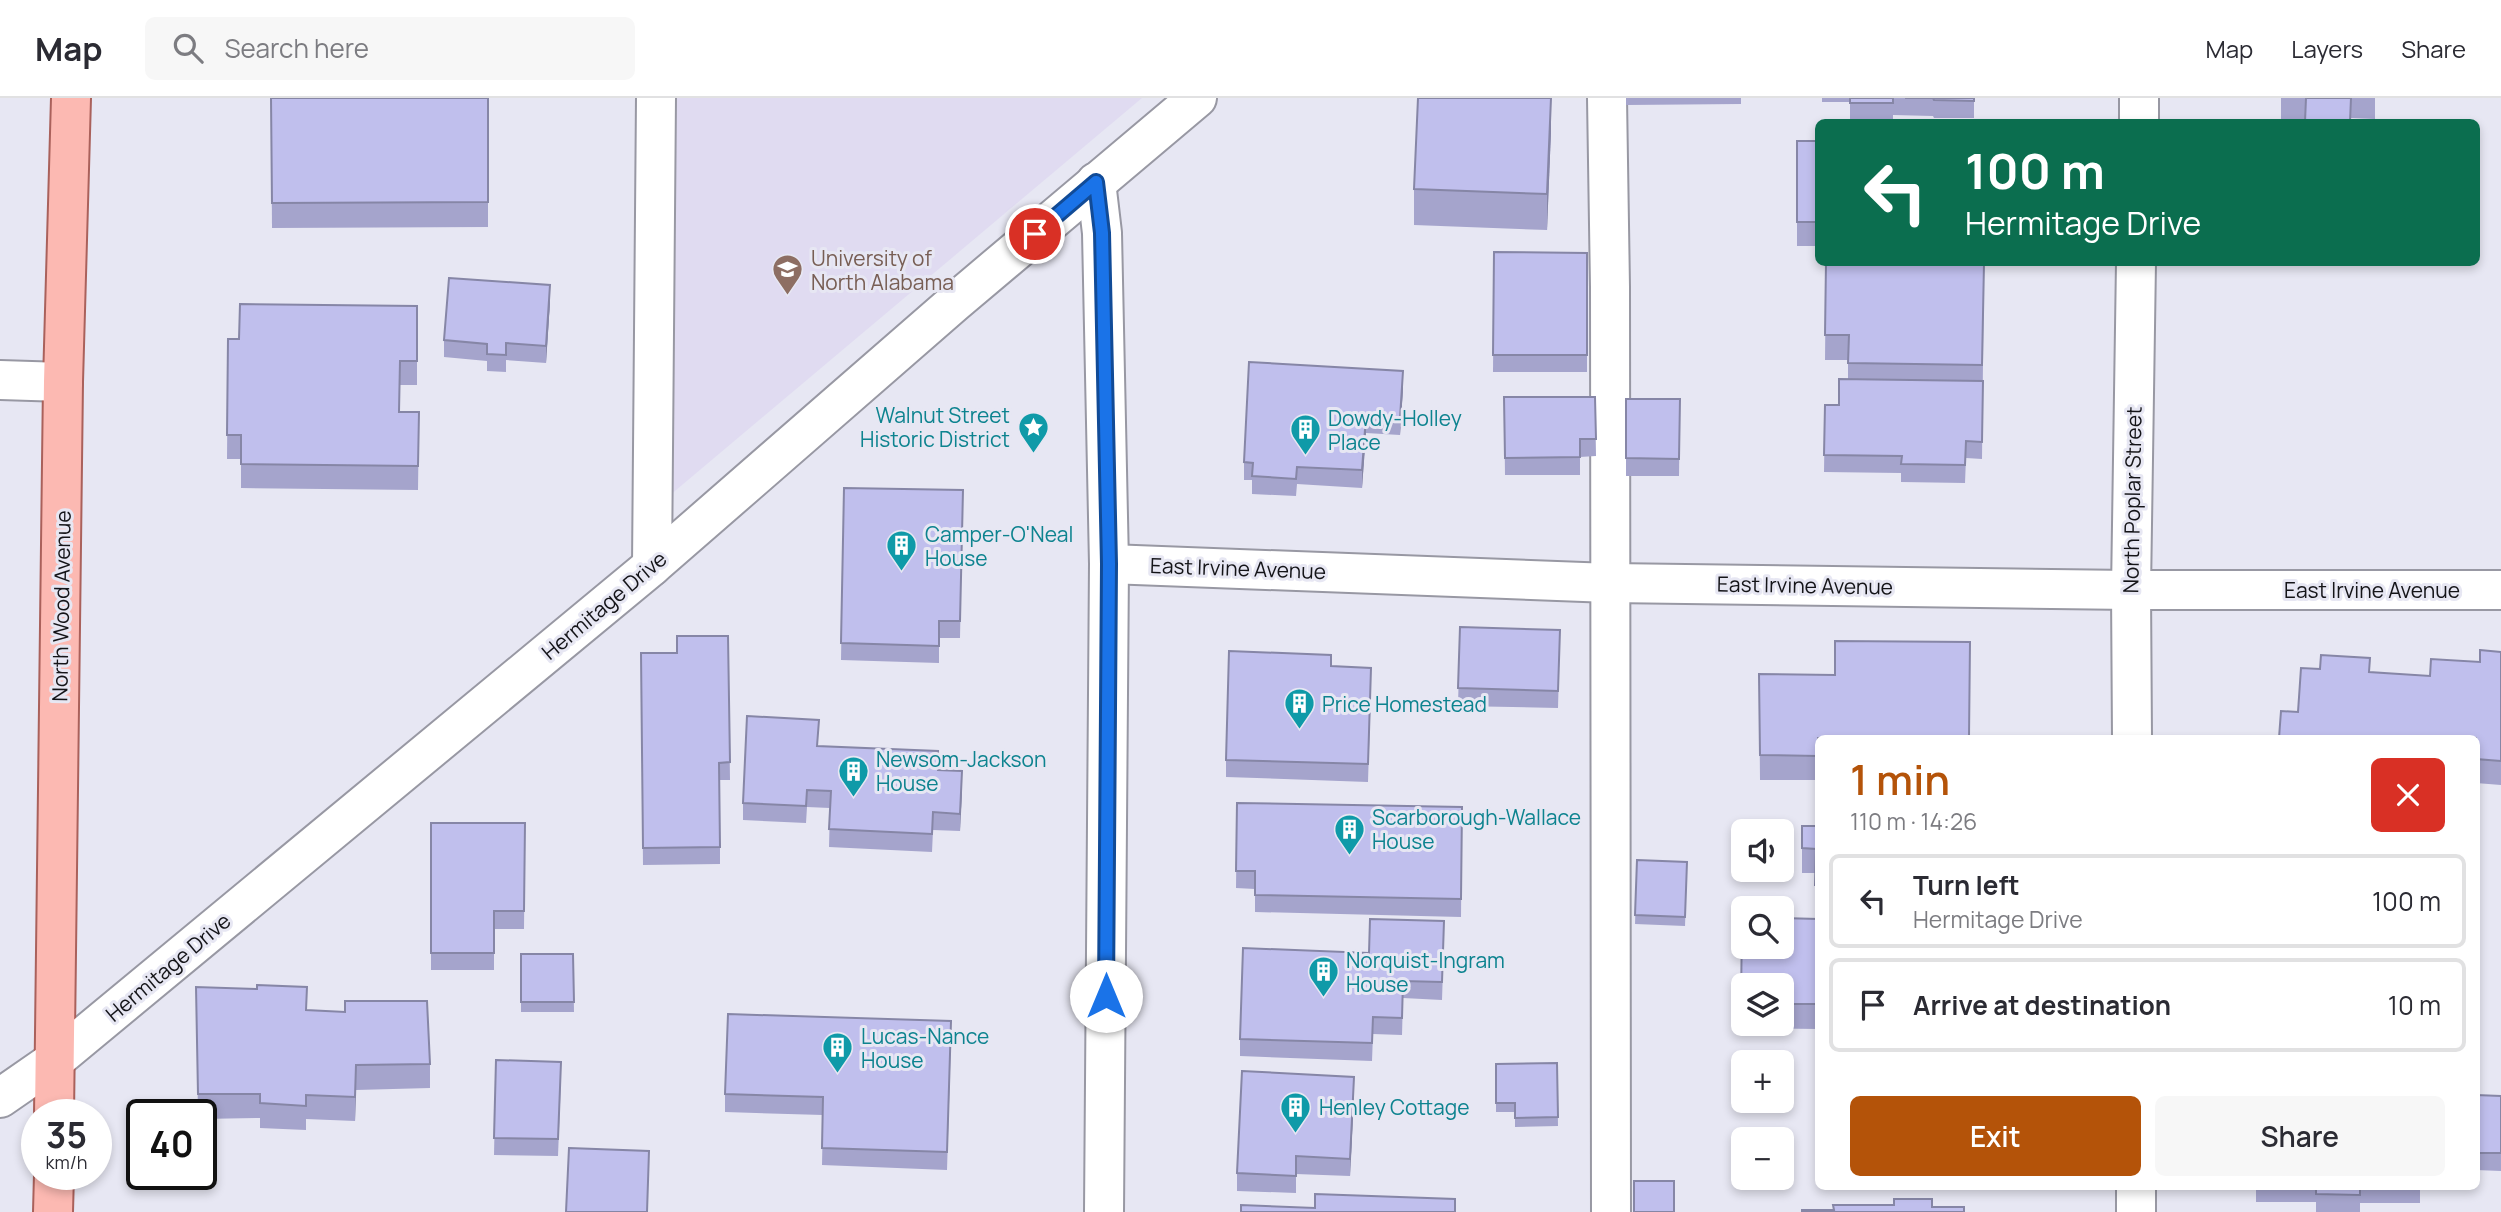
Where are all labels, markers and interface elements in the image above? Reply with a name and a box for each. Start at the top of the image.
search box [145,17,635,80]
text: Map [35,26,103,71]
icon: search [169,29,207,67]
text: Search here [225,30,369,66]
text: Map [2206,32,2253,65]
text: Layers [2291,32,2363,65]
text: Share [2401,32,2466,65]
text: 100 m [1965,137,2105,204]
icon: left [1850,147,1941,238]
text: Hermitage Drive [1965,201,2201,245]
pin [1005,204,1065,264]
icon: arrive [1016,215,1054,253]
place label: University of North Alabama [811,244,954,296]
school or university icon: University of North Alabama [771,253,805,297]
place label: Walnut Street Historic District [860,401,1010,453]
place label: Dowdy-Holley Place [1328,404,1462,456]
street label: North Poplar Street [2116,406,2148,594]
place icon: Walnut Street Historic District [1016,410,1050,454]
building icon: Dowdy-Holley Place [1288,413,1322,457]
street label: North Wood Avenue [45,510,77,702]
place label: Camper-O'Neal House [925,520,1073,572]
building icon: Camper-O'Neal House [885,529,919,573]
street label: Hermitage Drive [536,544,672,666]
street label: East Irvine Avenue [1150,551,1326,585]
street label: East Irvine Avenue [1717,569,1893,601]
street label: East Irvine Avenue [2284,576,2460,604]
building icon: Price Homestead [1282,687,1316,731]
place label: Price Homestead [1322,690,1487,718]
place label: Newsom-Jackson House [876,745,1047,797]
text: 1 min [1850,750,1950,808]
building icon: Newsom-Jackson House [836,754,870,798]
button: close [2371,758,2445,832]
place label: Scarborough-Wallace House [1372,803,1581,855]
text: 110 m · 14:26 [1850,805,1977,837]
building icon: Scarborough-Wallace House [1332,812,1366,856]
map controls [1731,819,1794,1190]
button: sound [1731,819,1794,882]
text: Turn left [1913,867,2020,903]
icon: left [1854,882,1892,920]
text: 100 m [2372,883,2441,919]
button: search [1731,896,1794,959]
text: Hermitage Drive [1913,903,2083,935]
street label: Hermitage Drive [100,906,236,1028]
place label: Norquist-Ingram House [1346,946,1505,998]
building icon: Norquist-Ingram House [1306,955,1340,999]
position arrow [1069,959,1143,1033]
button: layers [1731,973,1794,1036]
icon: arrive [1854,986,1892,1024]
text: Arrive at destination [1913,987,2171,1023]
text: 10 m [2388,987,2441,1023]
place label: Lucas-Nance House [861,1022,989,1074]
building icon: Lucas-Nance House [821,1031,855,1075]
button: + [1731,1050,1794,1113]
building icon: Henley Cottage [1279,1090,1313,1134]
place label: Henley Cottage [1319,1093,1469,1121]
button: Exit [1850,1096,2141,1176]
button: Share [2155,1096,2445,1176]
speed limit sign: 40 [126,1099,217,1190]
text: 35 [46,1111,87,1159]
button: − [1731,1127,1794,1190]
text: km/h [46,1150,87,1174]

